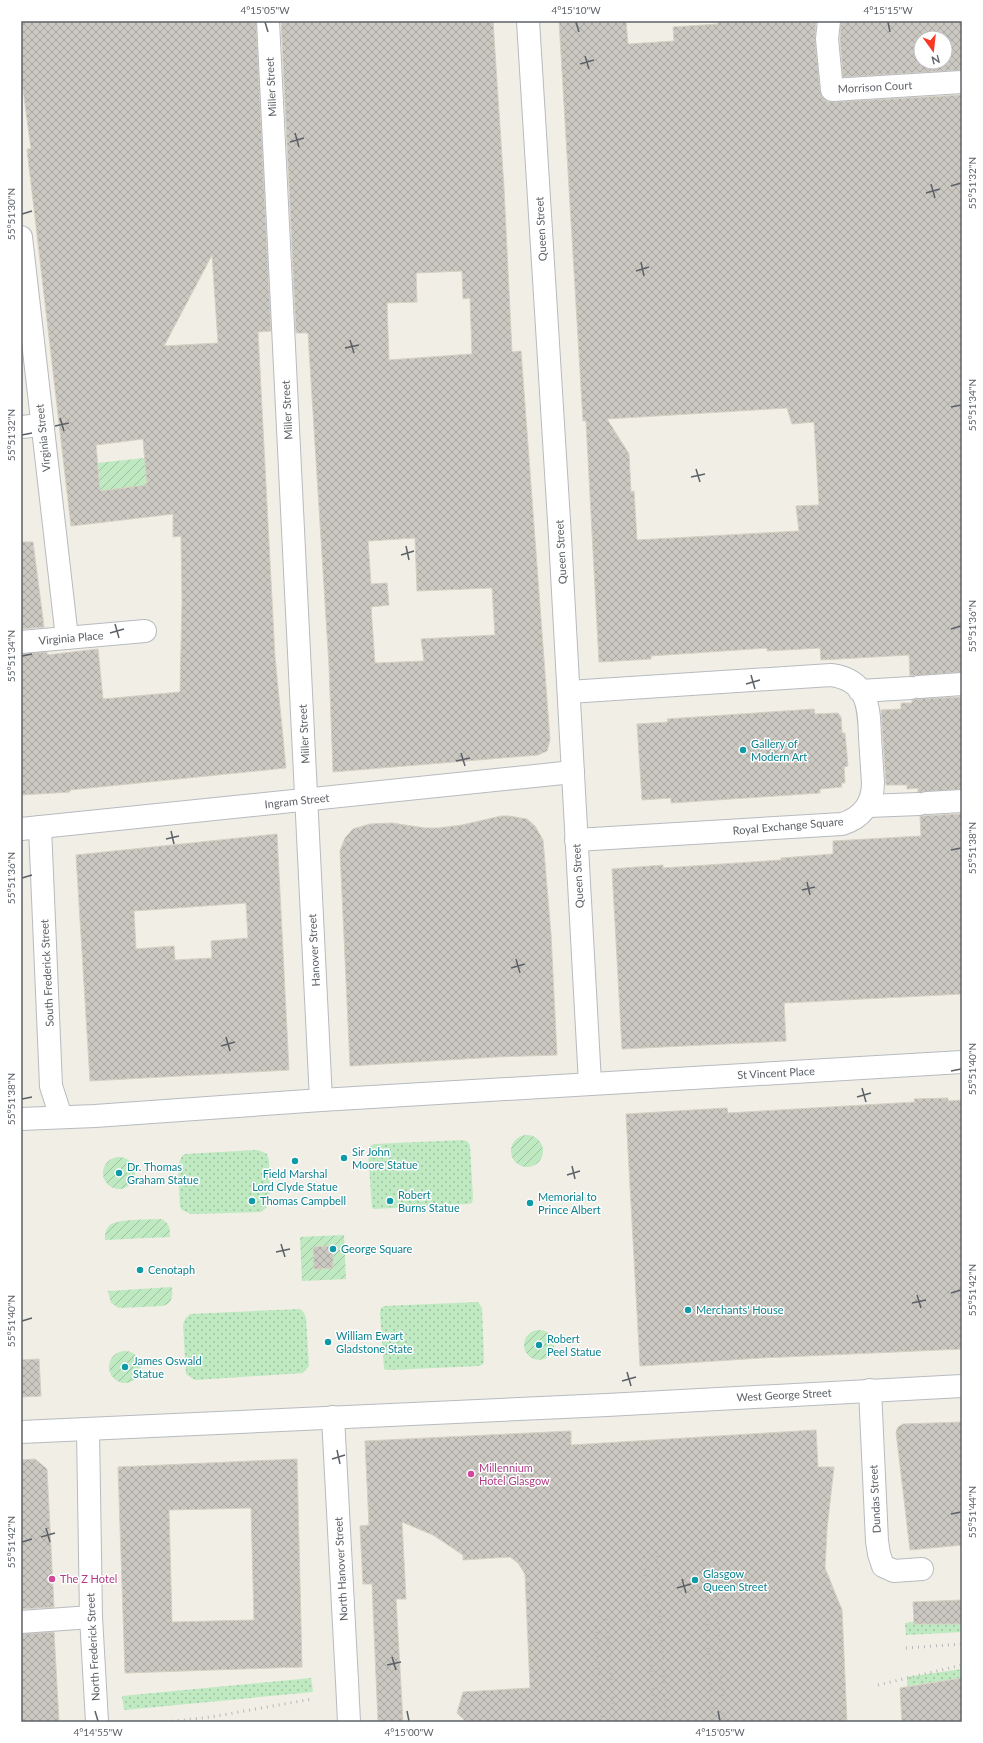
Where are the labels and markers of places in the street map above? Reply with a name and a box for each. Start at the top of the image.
place label: Gallery of Modern Art [751,737,807,763]
marker: Gallery of Modern Art [738,745,748,755]
place label: Sir John Moore Statue [352,1145,418,1171]
marker: Sir John Moore Statue [339,1153,349,1163]
marker: Field Marshal Lord Clyde Statue [290,1156,300,1166]
place label: Dr. Thomas Graham Statue [127,1160,199,1186]
place label: Field Marshal Lord Clyde Statue [252,1167,338,1193]
marker: Dr. Thomas Graham Statue [114,1168,124,1178]
place label: Robert Burns Statue [398,1188,460,1214]
place label: Memorial to Prince Albert [538,1190,601,1216]
place label: Thomas Campbell [260,1194,346,1207]
marker: Thomas Campbell [247,1196,257,1206]
marker: Robert Burns Statue [385,1196,395,1206]
marker: Memorial to Prince Albert [525,1198,535,1208]
place label: George Square [341,1242,413,1255]
marker: George Square [328,1244,338,1254]
place label: Cenotaph [148,1263,195,1276]
marker: Cenotaph [135,1265,145,1275]
place label: Merchants' House [696,1303,784,1316]
marker: Merchants' House [683,1305,693,1315]
place label: William Ewart Gladstone State [336,1329,413,1355]
place label: Robert Peel Statue [547,1332,601,1358]
marker: William Ewart Gladstone State [323,1337,333,1347]
marker: Robert Peel Statue [534,1340,544,1350]
place label: James Oswald Statue [133,1354,202,1380]
marker: James Oswald Statue [120,1362,130,1372]
place label: Millennium Hotel Glasgow [479,1461,550,1487]
marker: Millennium Hotel Glasgow [466,1469,476,1479]
place label: Glasgow Queen Street [703,1567,767,1593]
place label: The Z Hotel [60,1572,117,1585]
marker: The Z Hotel [47,1574,57,1584]
marker: Glasgow Queen Street [690,1575,700,1585]

